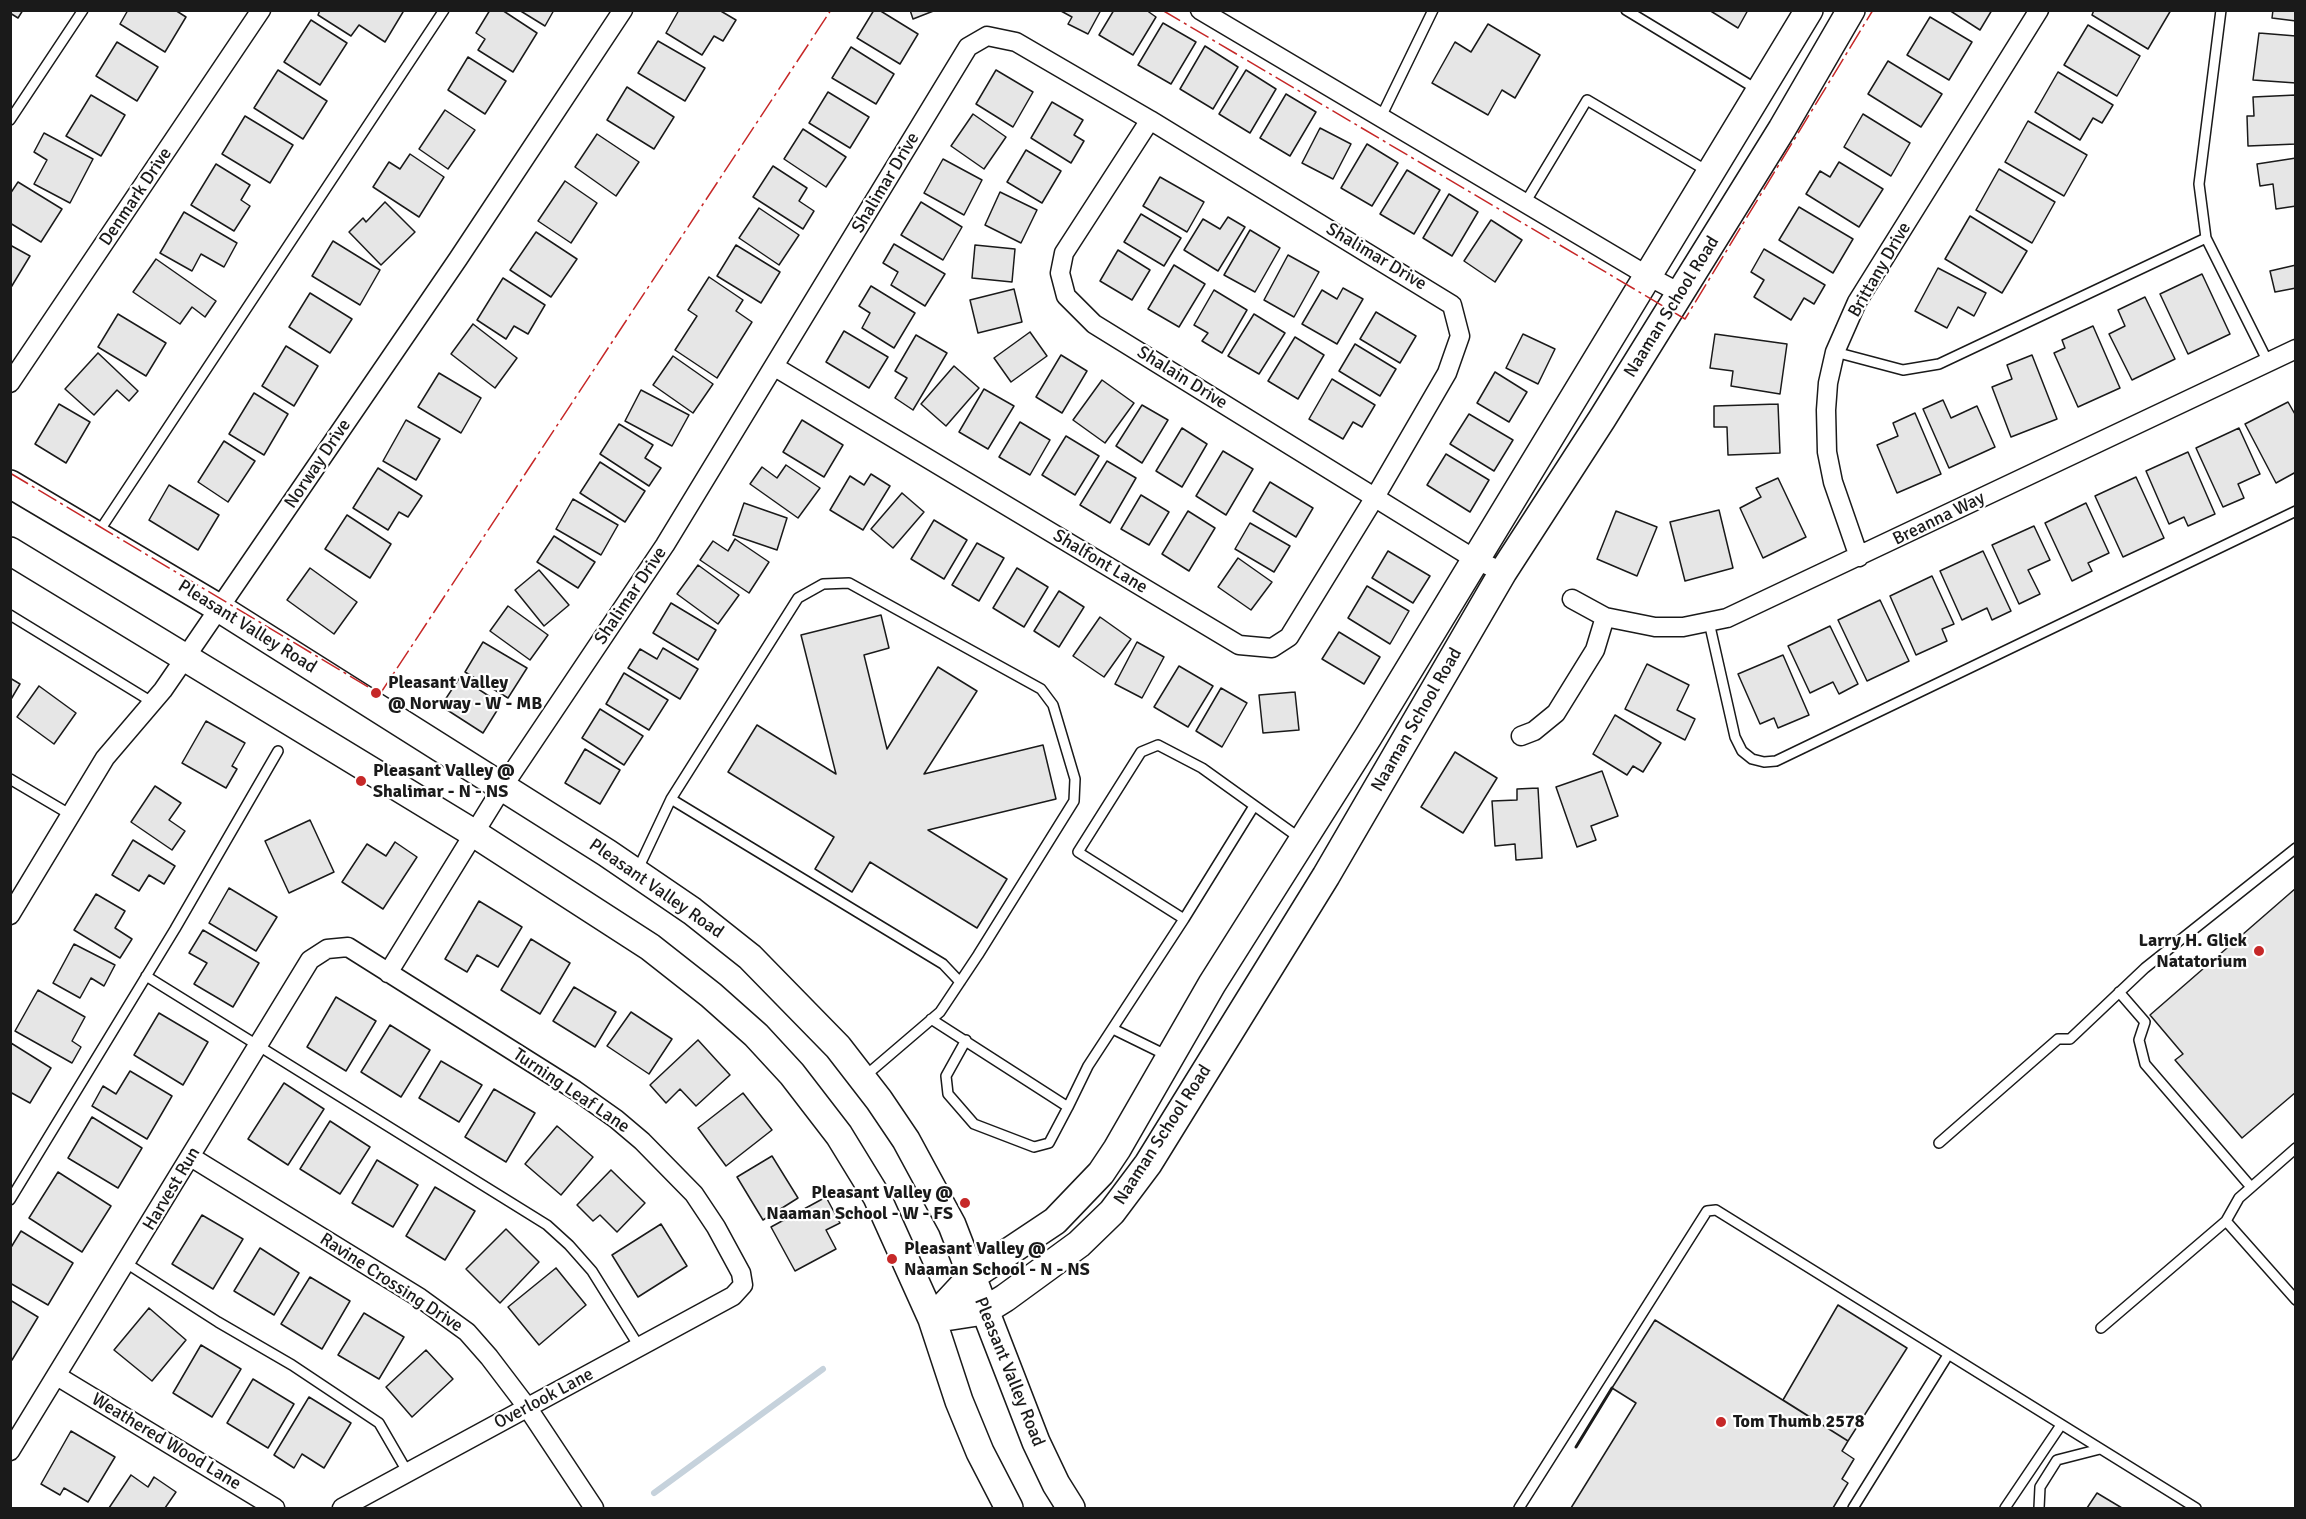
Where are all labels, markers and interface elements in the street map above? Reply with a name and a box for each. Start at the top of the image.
street label: Shalimar Drive [848,129,924,237]
street label: Denmark Drive [95,144,177,250]
street label: Shalimar Drive [1322,219,1430,295]
street label: Brittany Drive [1844,219,1916,321]
street label: Naaman School Road [1620,232,1724,382]
street label: Shalain Drive [1133,342,1231,414]
street label: Norway Drive [280,415,356,513]
street label: Breanna Way [1889,487,1989,551]
street label: Shalfont Lane [1049,525,1151,599]
street label: Shalimar Drive [590,543,672,649]
street label: Pleasant Valley Road [174,576,320,678]
street label: Naaman School Road [1367,644,1467,796]
place label: Pleasant Valley @ Norway - W - MB [388,672,542,714]
marker: Pleasant Valley @ Norway - W - MB [369,686,383,700]
place label: Pleasant Valley @ Shalimar - N - NS [373,760,515,802]
marker: Pleasant Valley @ Shalimar - N - NS [354,774,368,788]
street label: Pleasant Valley Road [585,835,727,943]
place label: Larry H. Glick Natatorium [2139,930,2247,972]
marker: Larry H. Glick Natatorium [2252,944,2266,958]
street label: Turning Leaf Lane [509,1044,633,1138]
street label: Naaman School Road [1110,1061,1216,1209]
street label: Harvest Run [139,1143,205,1235]
place label: Pleasant Valley @ Naaman School - W - FS [766,1182,953,1224]
marker: Pleasant Valley @ Naaman School - W - FS [958,1196,972,1210]
street label: Ravine Crossing Drive [316,1229,466,1337]
place label: Pleasant Valley @ Naaman School - N - NS [904,1238,1090,1280]
marker: Pleasant Valley @ Naaman School - N - NS [885,1252,899,1266]
street label: Pleasant Valley Road [969,1294,1049,1450]
street label: Overlook Lane [491,1364,597,1434]
street label: Weathered Wood Lane [87,1389,245,1495]
place label: Tom Thumb 2578 [1733,1411,1864,1433]
marker: Tom Thumb 2578 [1714,1415,1728,1429]

